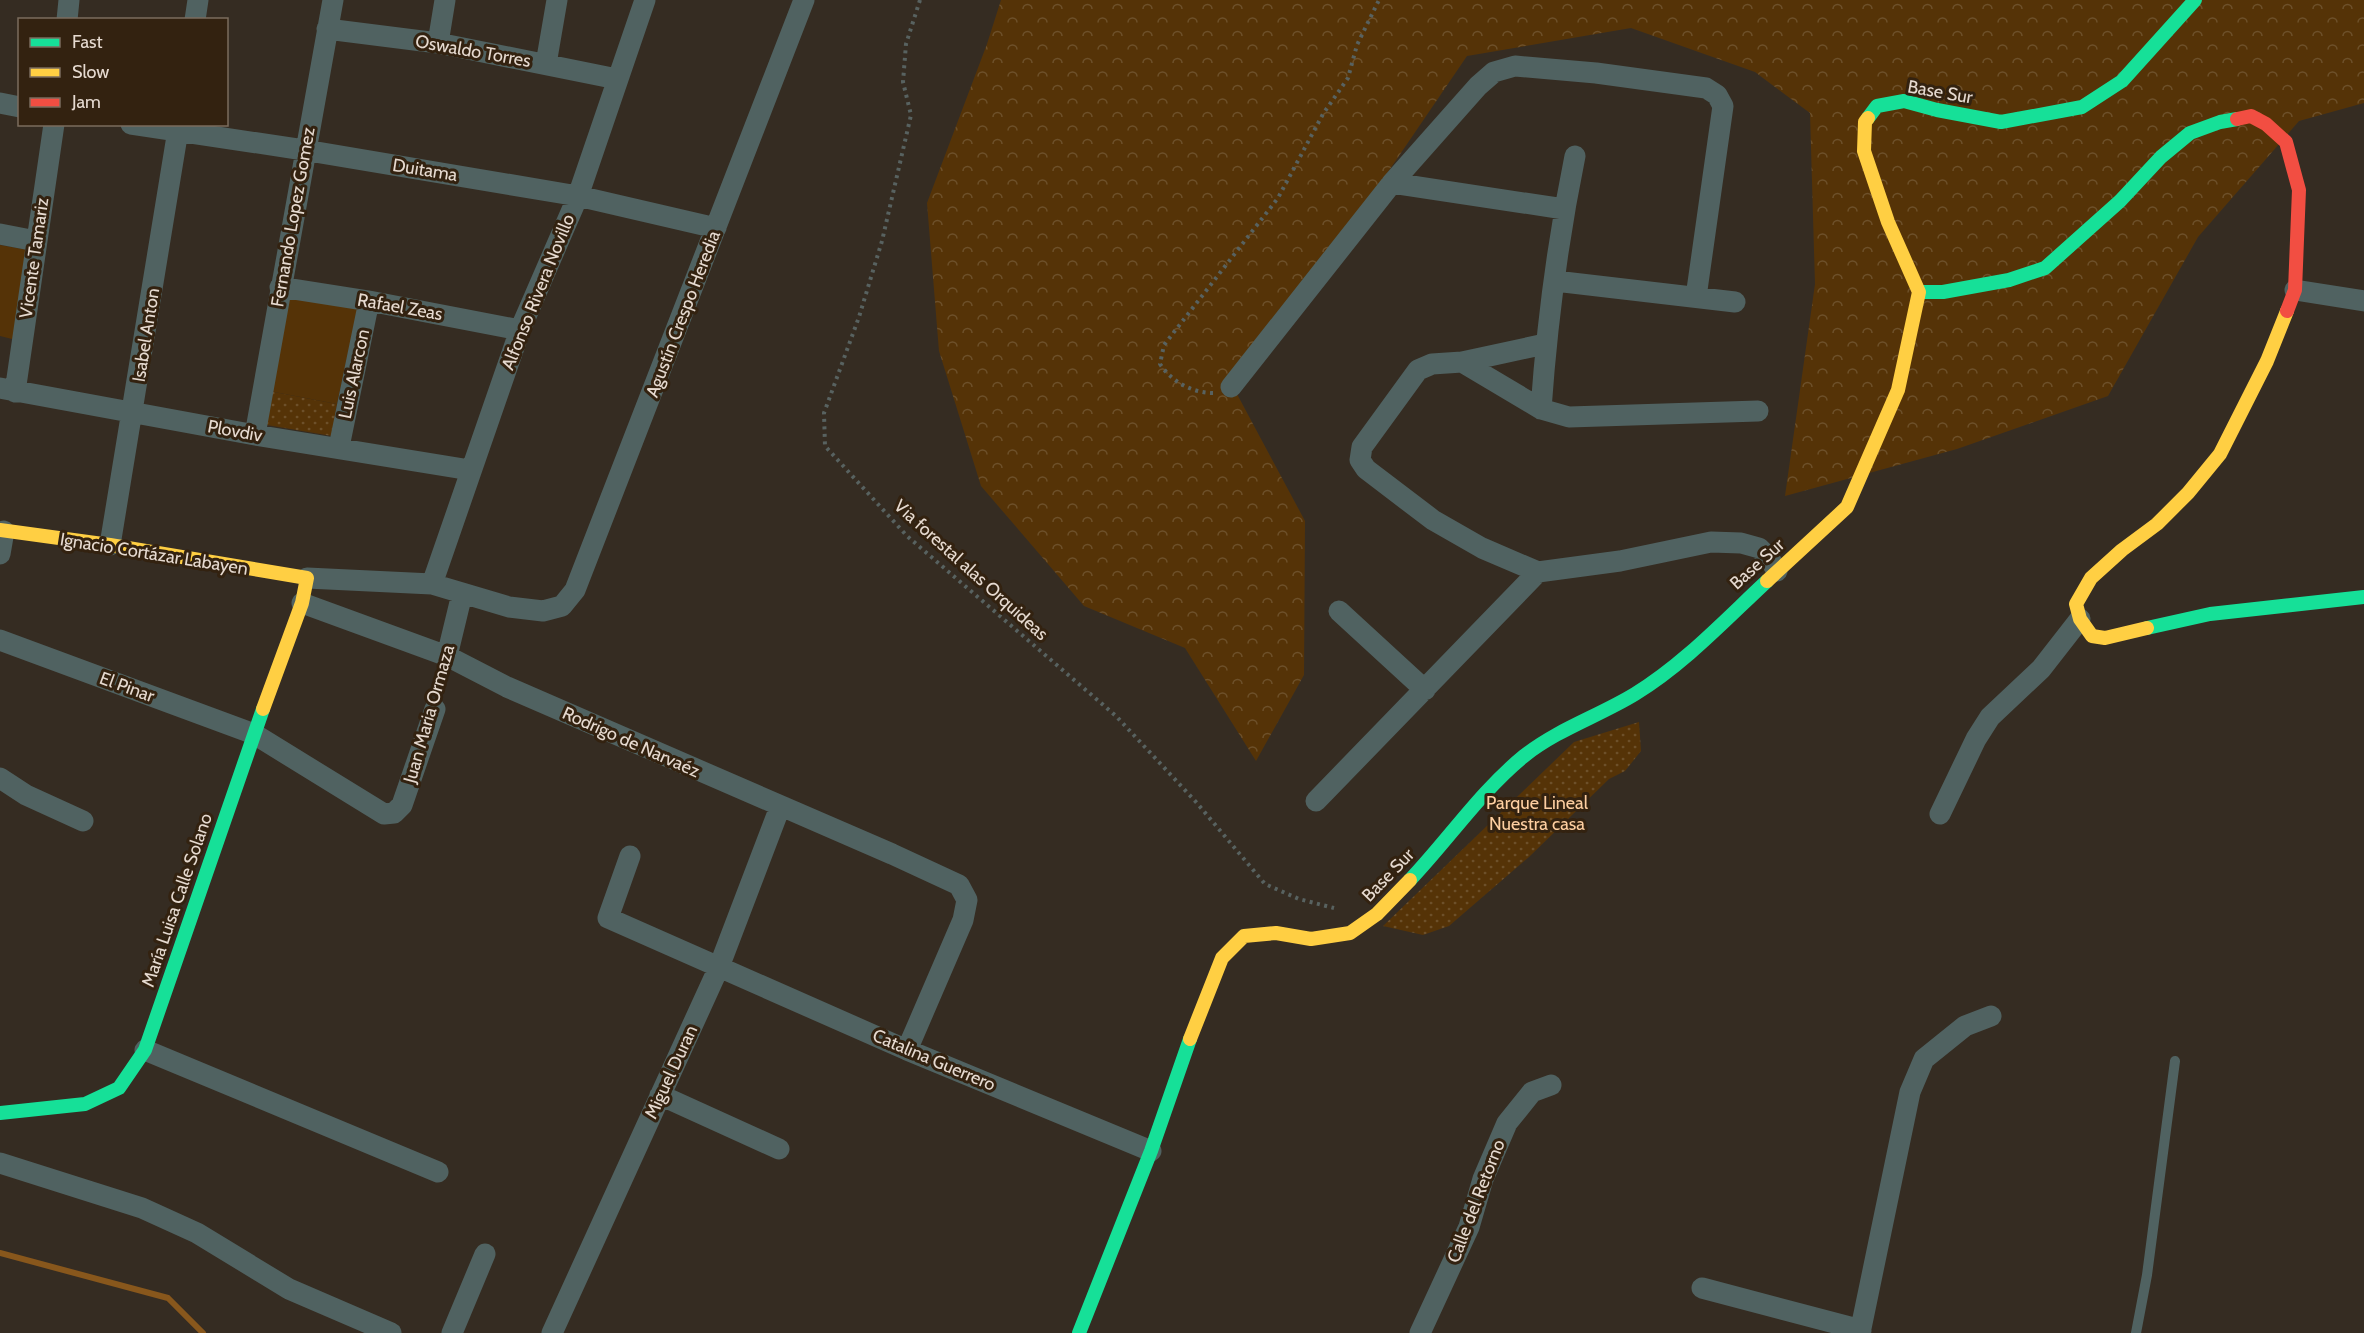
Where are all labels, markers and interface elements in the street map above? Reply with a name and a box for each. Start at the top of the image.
legend [18,18,228,126]
street label: Oswaldo Torres [414,30,532,72]
text: Fast [72,31,103,53]
text: Slow [72,61,109,83]
street label: Base Sur [1906,75,1975,109]
text: Jam [71,91,101,113]
street label: Fernando Lopez Gomez [266,125,320,309]
street label: Duitama [391,154,459,186]
street label: Vicente Tamariz [15,196,53,320]
street label: Alfonso Rivera Novillo [497,211,579,373]
street label: Agustín Crespo Heredia [641,227,725,400]
street label: Isabel Anton [128,286,164,384]
street label: Rafael Zeas [356,289,444,325]
street label: Luis Alarcon [334,327,374,421]
street label: Plovdiv [206,415,264,447]
street label: Via forestal alas Orquideas [889,495,1053,645]
street label: Ignacio Cortázar Labayen [58,528,250,580]
street label: Base Sur [1725,534,1789,594]
street label: Juan Maria Ormaza [398,642,459,787]
street label: El Pinar [97,667,158,707]
street label: Rodrigo de Narvaéz [559,702,704,782]
park label: Parque Lineal Nuestra casa [1486,792,1589,835]
street label: María Luisa Calle Solano [137,810,217,990]
street label: Base Sur [1357,844,1419,906]
street label: Miguel Duran [640,1022,702,1122]
street label: Catalina Guerrero [869,1024,999,1096]
street label: Calle del Retorno [1442,1136,1510,1266]

